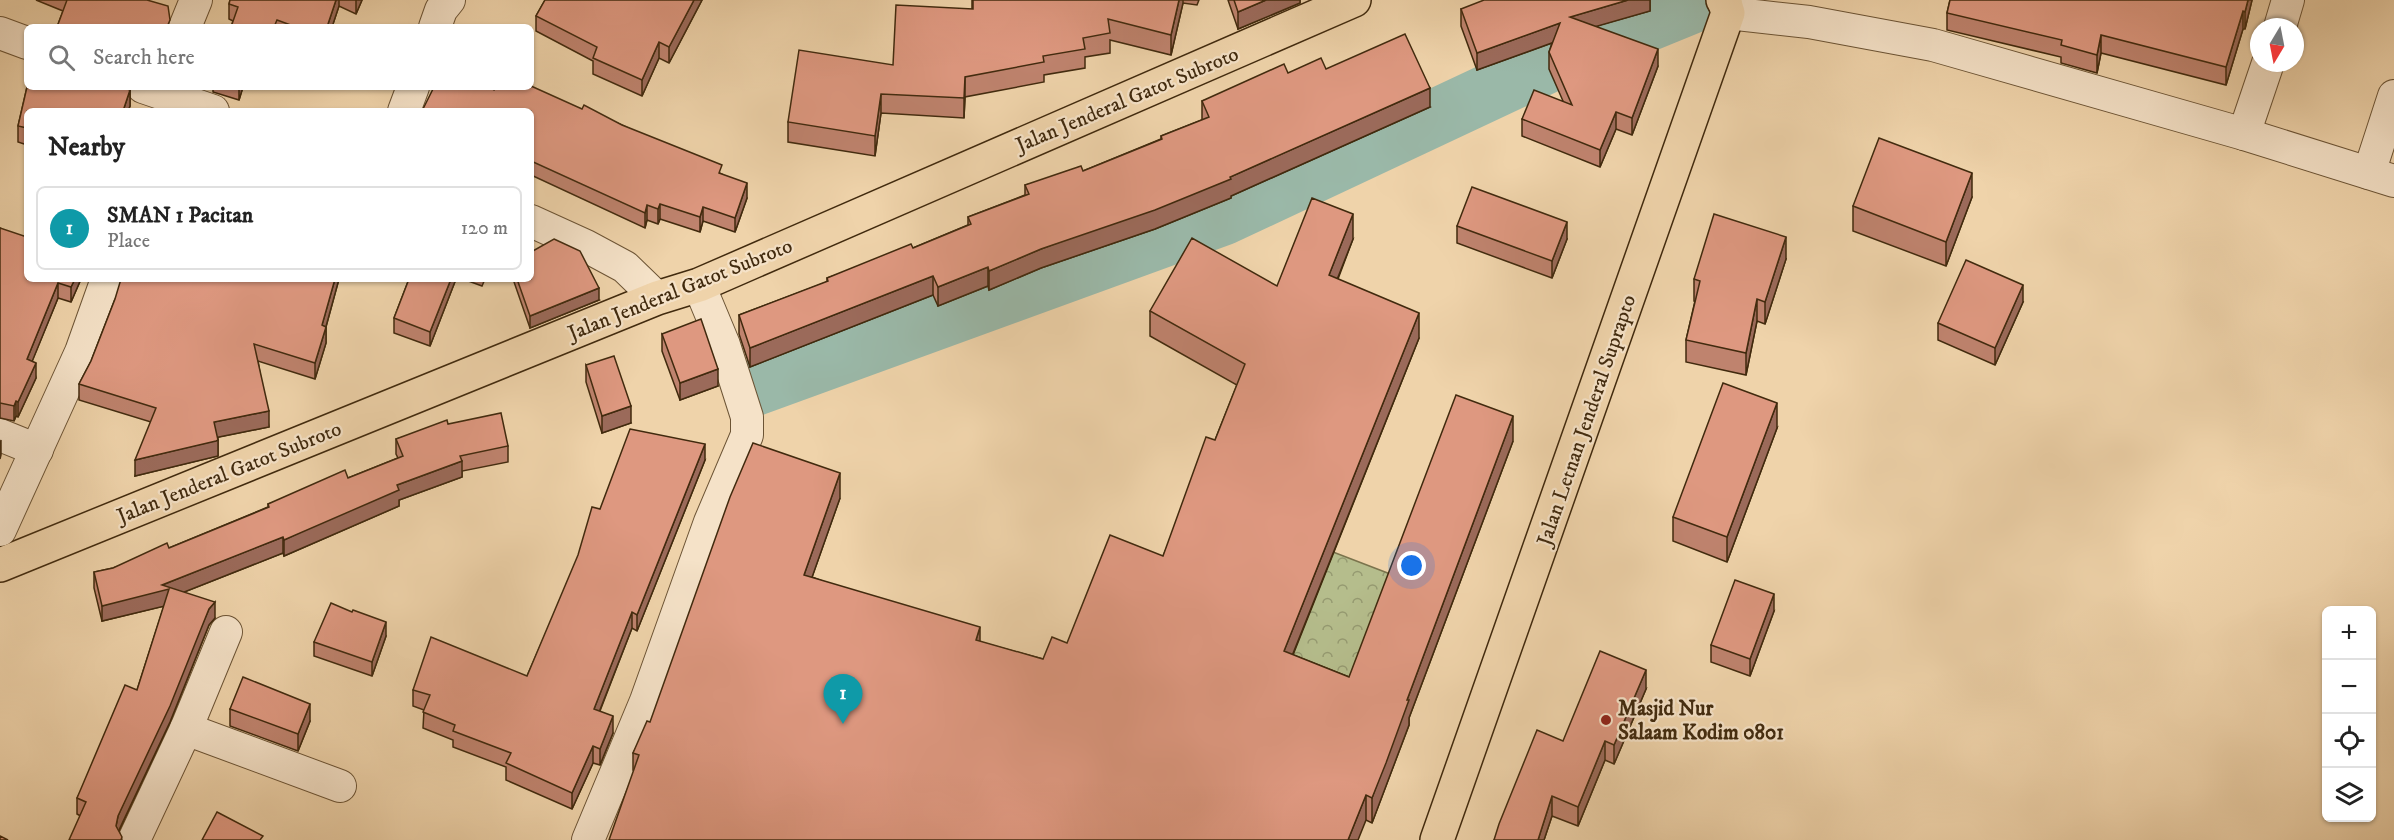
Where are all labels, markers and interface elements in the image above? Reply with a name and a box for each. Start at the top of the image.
north arrow [2250,18,2304,72]
search box [24,24,534,90]
icon: search [45,41,78,74]
street label: Jalan Jenderal Gatot Subroto [1010,41,1243,159]
text: Search here [93,44,195,71]
text: Nearby [48,131,125,164]
text: SMAN 1 Pacitan [107,202,253,229]
text: 1 [66,216,73,241]
text: 120 m [461,216,508,241]
text: Place [107,229,150,254]
street label: Jalan Jenderal Gatot Subroto [563,233,796,348]
street label: Jalan Letnan Jenderal Suprapto [1531,291,1642,551]
street label: Jalan Jenderal Gatot Subroto [112,416,345,531]
your location [1397,551,1426,580]
map controls [2322,606,2376,822]
button: + [2322,606,2376,660]
button: − [2322,660,2376,714]
pin: 1 [824,674,862,724]
place label: Masjid Nur Salaam Kodim 0801 [1618,696,1784,746]
marker: Masjid Nur Salaam Kodim 0801 [1599,713,1613,727]
button: locate [2322,714,2376,768]
button: layers [2322,768,2376,822]

